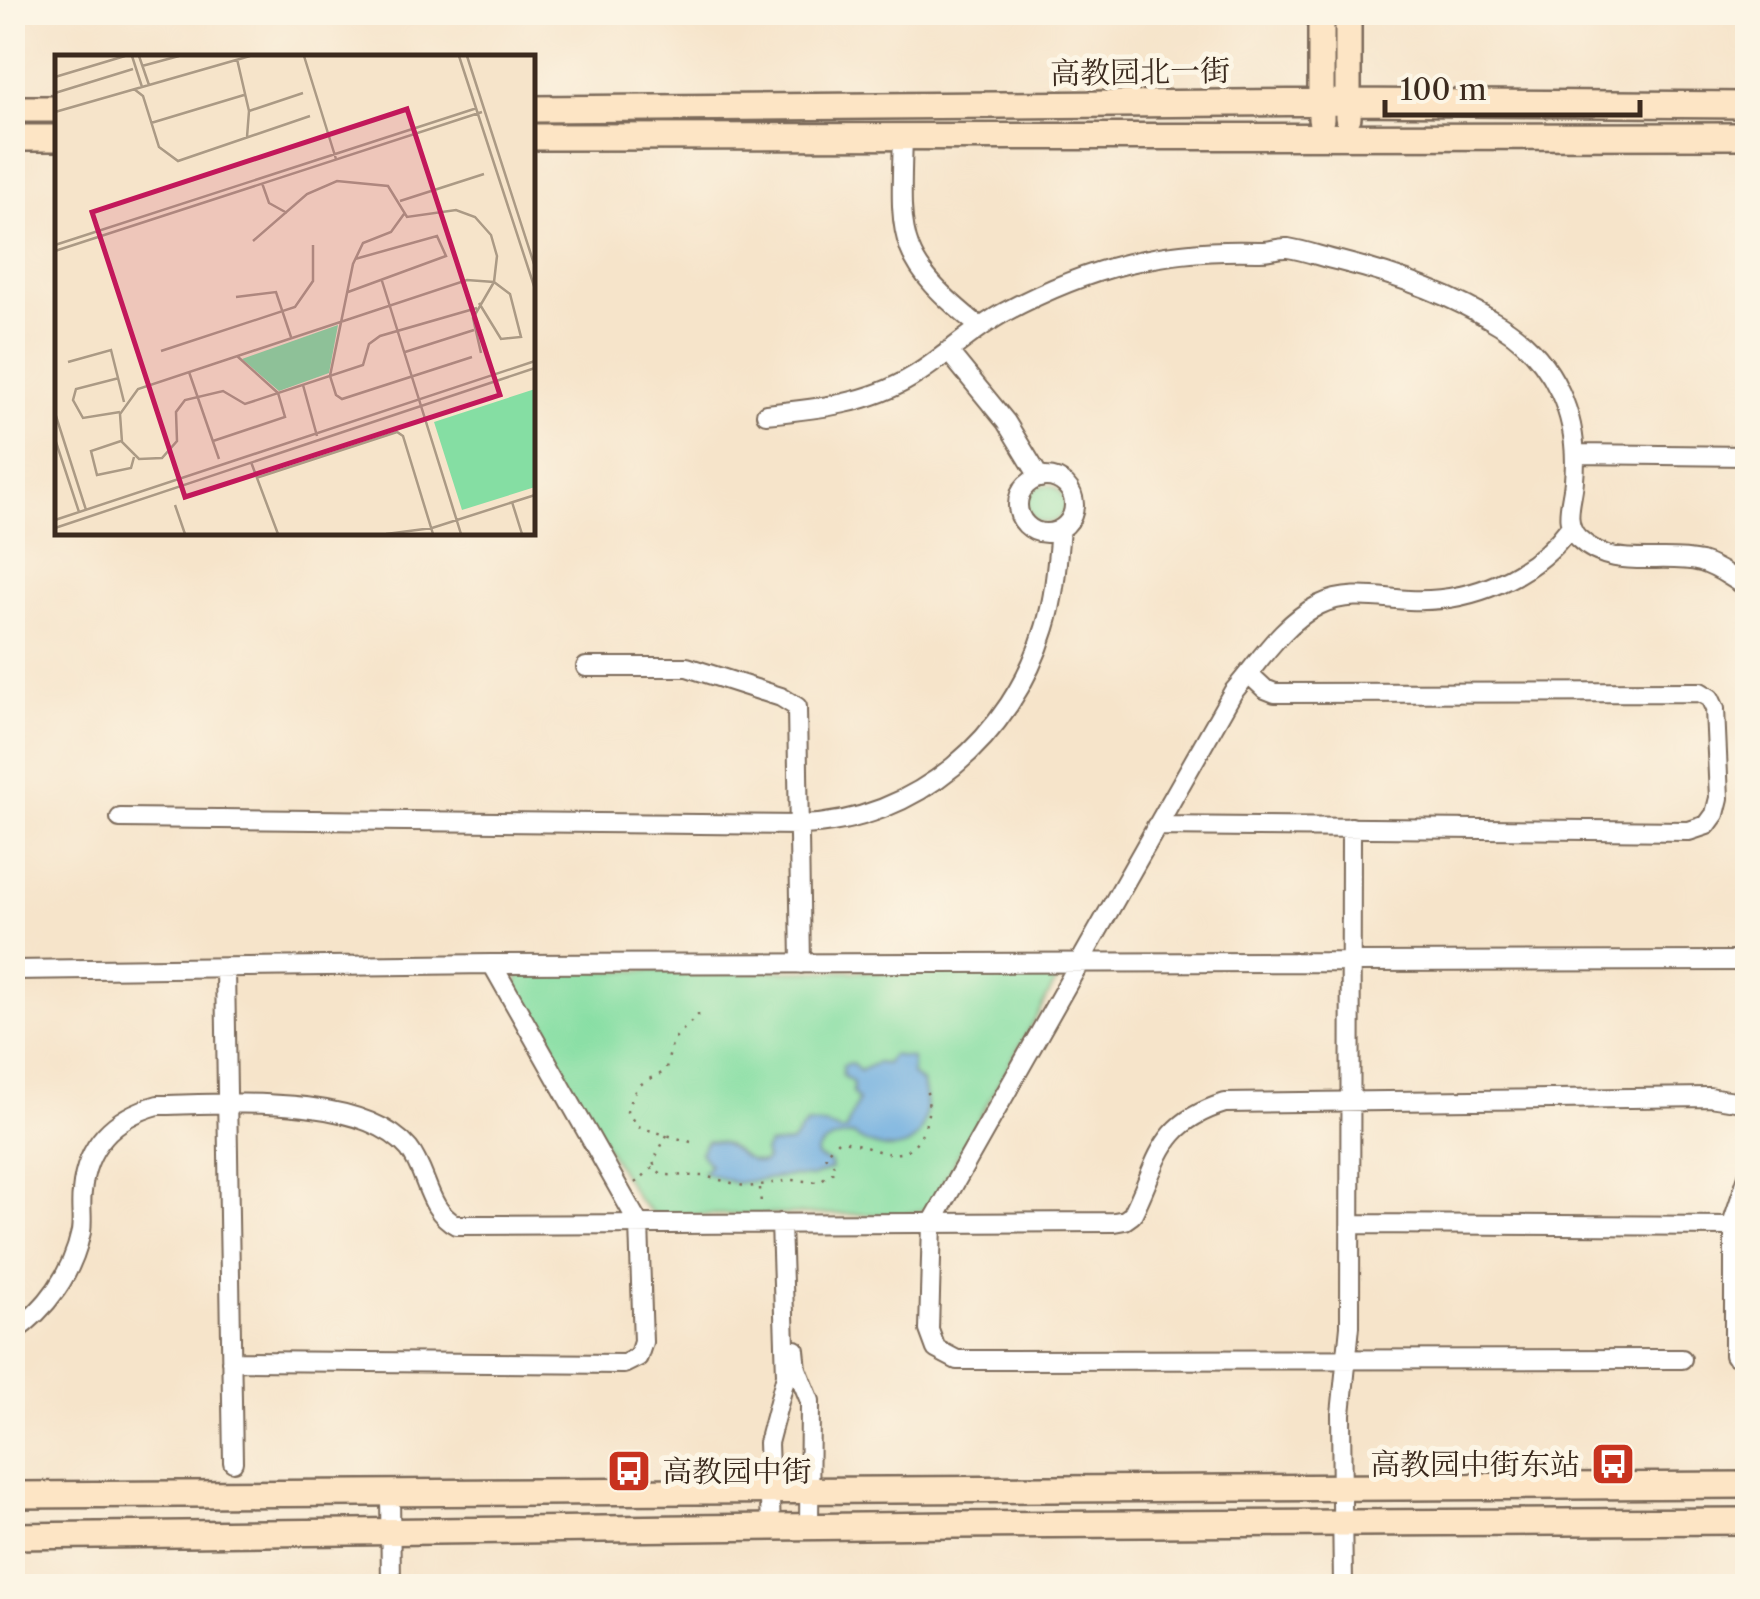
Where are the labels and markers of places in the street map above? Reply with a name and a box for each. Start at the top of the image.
bus stop icon: 高教园中街东站 [1590,1441,1636,1487]
place label: 高教园中街东站 [1370,1446,1580,1483]
bus stop icon: 高教园中街 [606,1448,652,1494]
place label: 高教园中街 [662,1453,812,1490]

